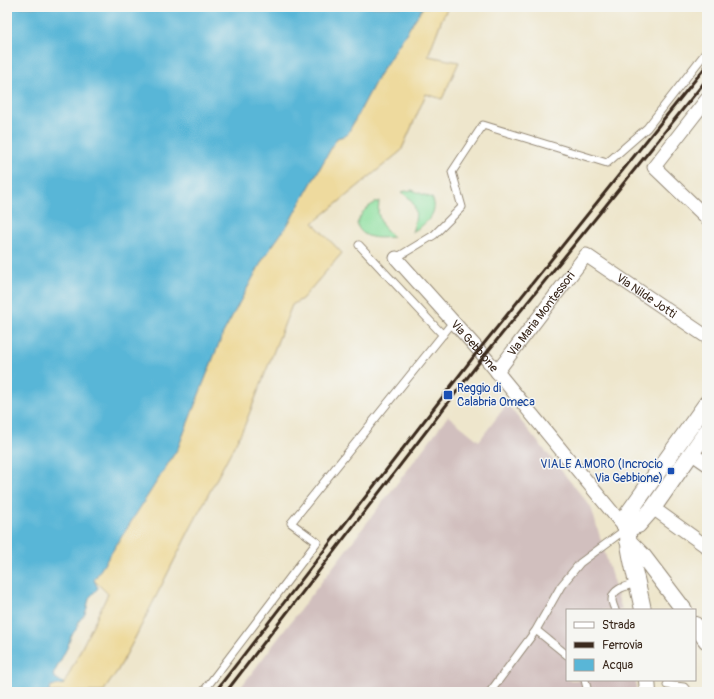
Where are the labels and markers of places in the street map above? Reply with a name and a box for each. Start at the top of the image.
place label: Reggio di Calabria Omeca [457,381,535,410]
marker: Reggio di Calabria Omeca [442,389,454,401]
place label: VIALE A.MORO (Incrocio Via Gebbione) [540,457,664,486]
marker: VIALE A.MORO (Incrocio Via Gebbione) [666,466,676,476]

